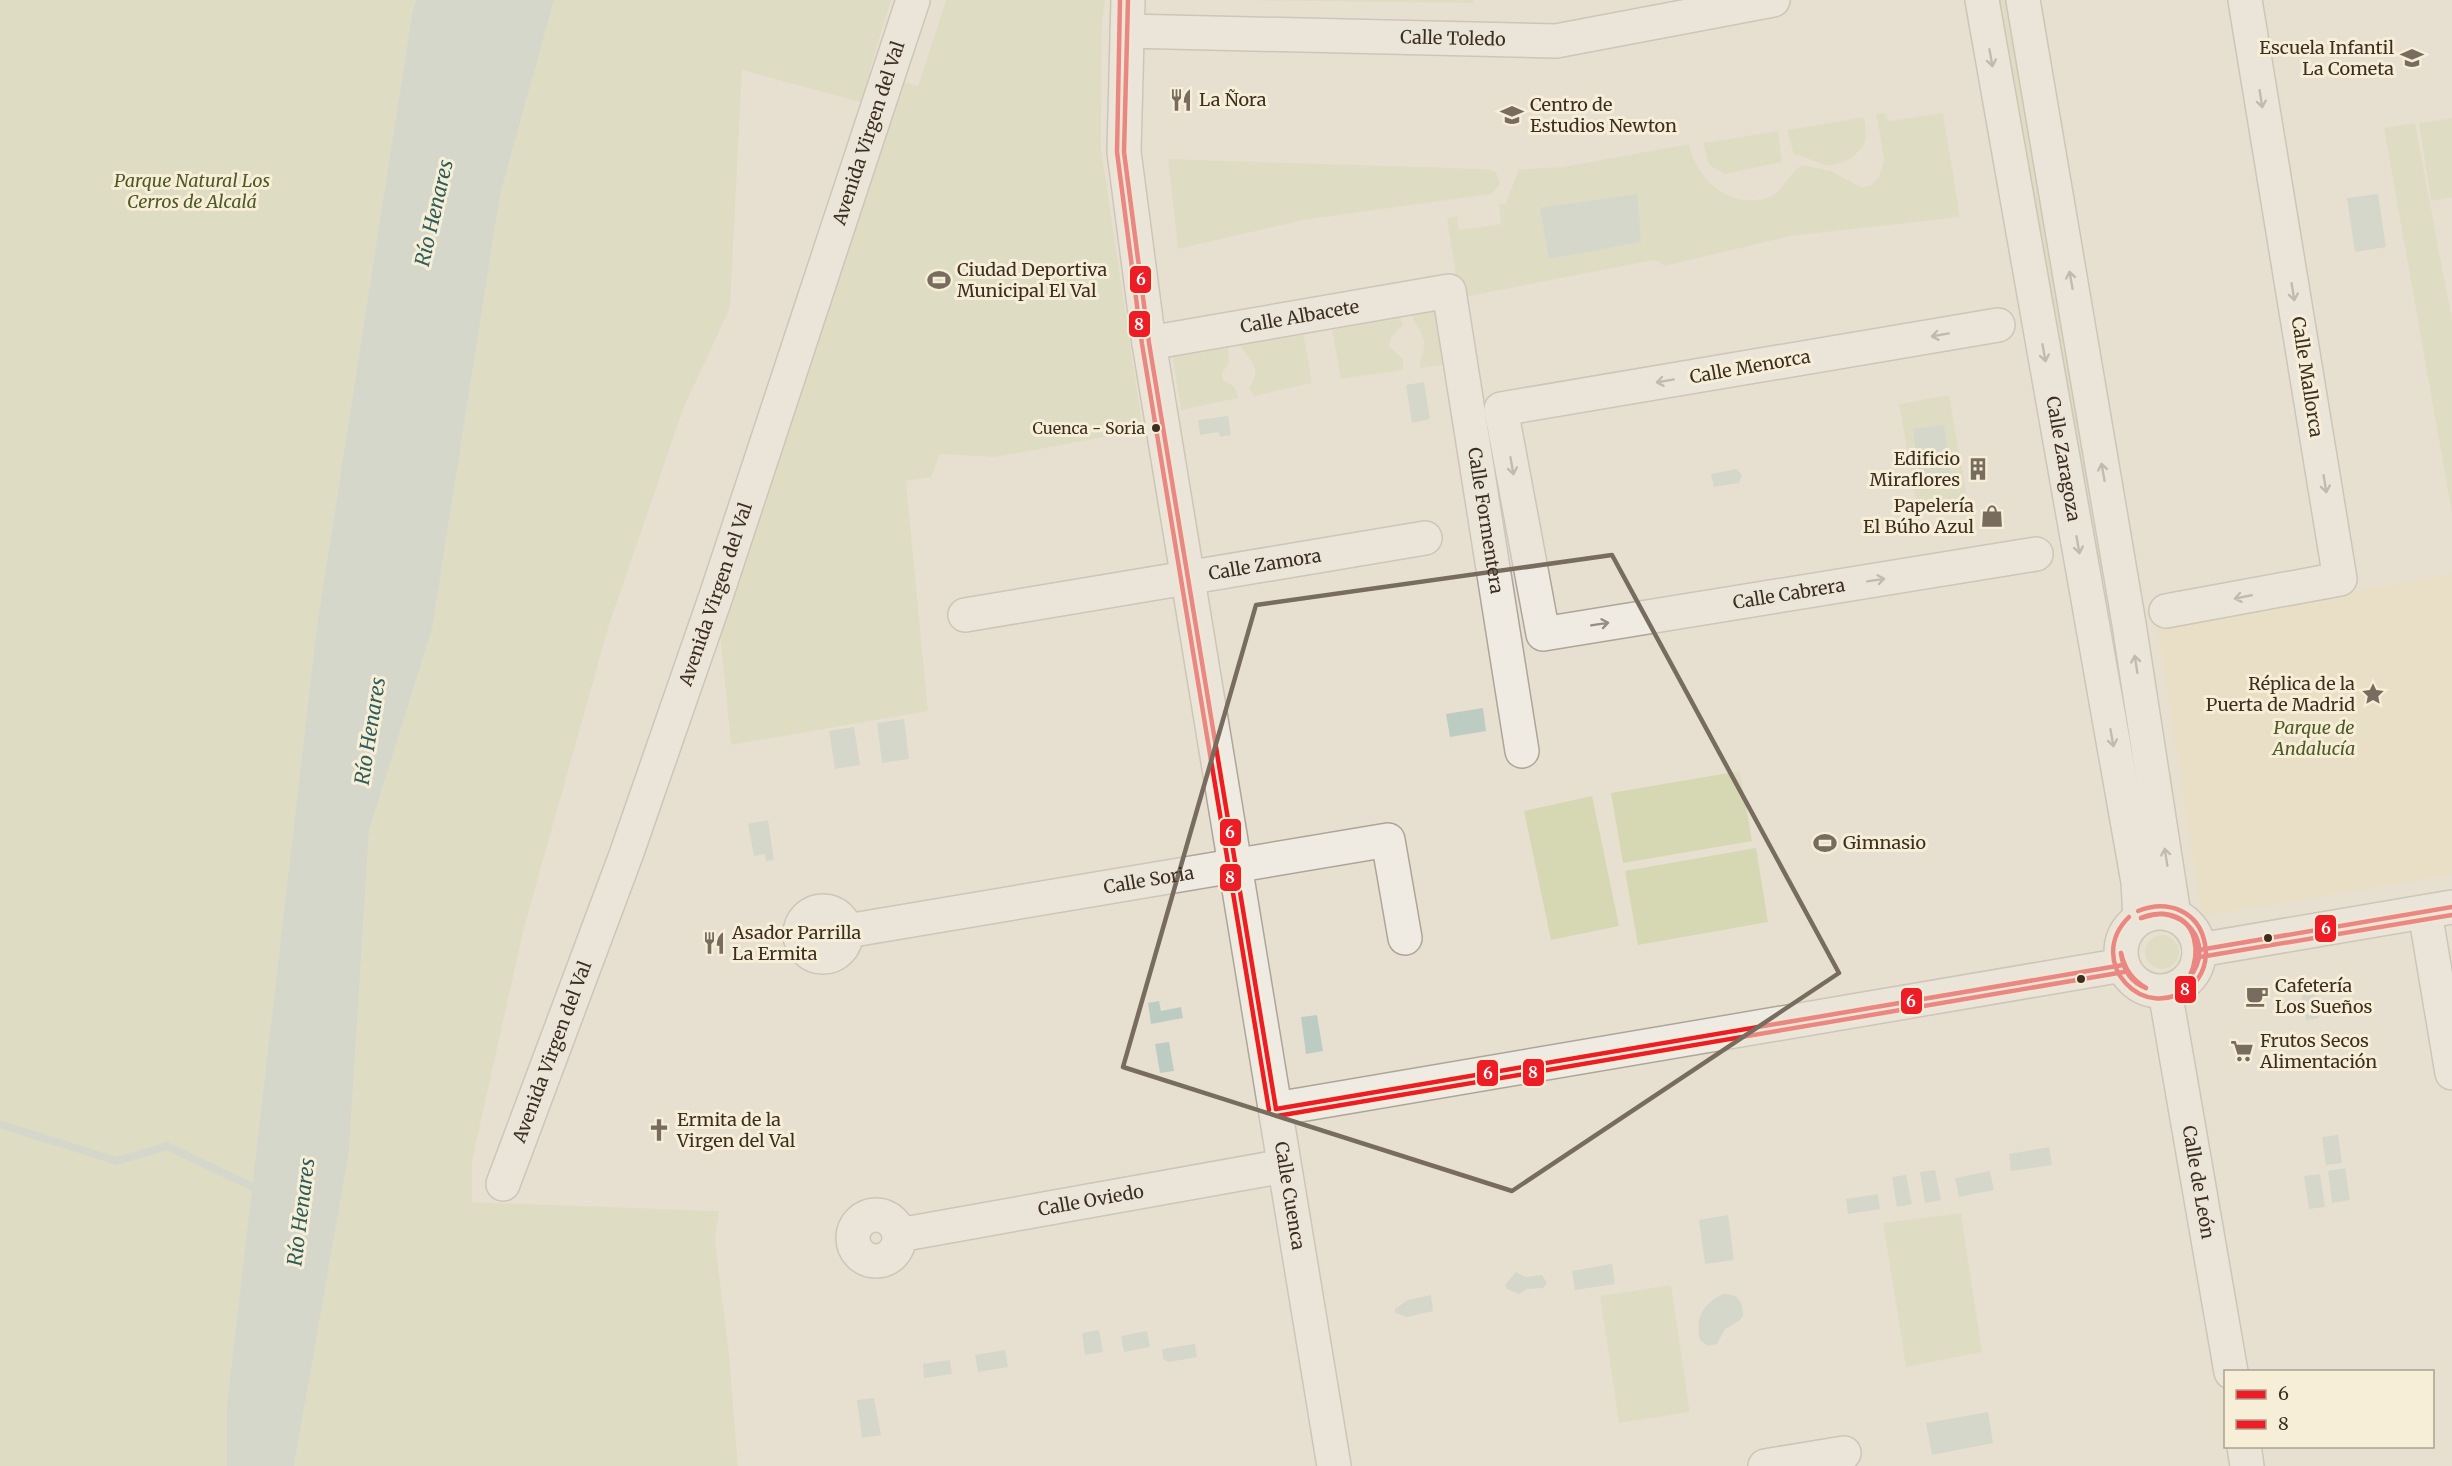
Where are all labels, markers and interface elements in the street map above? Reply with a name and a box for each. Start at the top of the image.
street label: Calle Toledo [1400,25,1506,51]
place label: Escuela Infantil La Cometa [2259,36,2394,80]
street label: Avenida Virgen del Val [827,38,910,229]
school or university icon: Escuela Infantil La Cometa [2399,45,2425,71]
one-way arrow [1986,47,1997,67]
restaurant icon: La Ñora [1168,87,1194,113]
place label: La Ñora [1199,88,1267,111]
one-way arrow [2256,89,2267,109]
place label: Centro de Estudios Newton [1530,93,1677,137]
school or university icon: Centro de Estudios Newton [1499,102,1525,128]
water label: Río Henares [409,157,458,269]
park label: Parque Natural Los Cerros de Alcalá [114,169,270,213]
place label: Ciudad Deportiva Municipal El Val [957,258,1107,302]
line badge: 6 [1129,265,1152,294]
sports icon: Ciudad Deportiva Municipal El Val [926,267,952,293]
text: 6 [1136,269,1146,289]
one-way arrow [2065,271,2076,290]
one-way arrow [2288,281,2299,301]
street label: Calle Albacete [1239,295,1361,338]
line badge: 8 [1128,310,1151,338]
text: 8 [1134,314,1144,334]
street label: Calle Mallorca [2287,315,2328,439]
one-way arrow [1931,329,1951,340]
one-way arrow [2038,343,2049,362]
street label: Calle Menorca [1688,345,1812,388]
one-way arrow [1656,376,1676,387]
street label: Calle Zaragoza [2041,394,2086,523]
place label: Cuenca - Soria [1032,418,1145,438]
marker: Cuenca - Soria [1150,422,1162,434]
street label: Calle Formentera [1463,446,1509,596]
place label: Edificio Miraflores [1870,447,1960,491]
one-way arrow [1507,456,1518,476]
building icon: Edificio Miraflores [1965,456,1991,482]
one-way arrow [2098,463,2109,483]
one-way arrow [2319,474,2330,493]
place label: Papelería El Búho Azul [1863,494,1974,538]
street label: Avenida Virgen del Val [673,499,757,690]
shop icon: Papelería El Búho Azul [1979,503,2005,529]
one-way arrow [2073,535,2084,554]
street label: Calle Zamora [1207,544,1323,585]
street label: Calle Cabrera [1731,573,1847,614]
one-way arrow [1865,574,1885,585]
one-way arrow [2234,592,2254,603]
one-way arrow [1590,619,1610,630]
one-way arrow [2130,655,2141,675]
place label: Réplica de la Puerta de Madrid [2206,672,2355,716]
water label: Río Henares [349,675,390,786]
place icon: Réplica de la Puerta de Madrid [2360,681,2386,707]
park label: Parque de Andalucía [2271,716,2355,760]
one-way arrow [2107,728,2118,748]
line badge: 6 [1219,818,1242,847]
text: 6 [1225,822,1235,842]
sports icon: Gimnasio [1812,830,1838,856]
place label: Gimnasio [1843,831,1926,854]
one-way arrow [2160,848,2171,868]
street label: Calle Soria [1102,861,1196,899]
line badge: 8 [1219,863,1242,892]
text: 8 [1225,867,1235,887]
line badge: 6 [2314,914,2337,943]
text: 6 [2321,918,2331,938]
place label: Asador Parrilla La Ermita [731,921,862,965]
restaurant icon: Asador Parrilla La Ermita [701,930,727,956]
unlabelled marker [2262,932,2274,944]
street label: Avenida Virgen del Val [507,957,596,1147]
unlabelled marker [2075,973,2087,985]
place label: Cafetería Los Sueños [2275,974,2372,1018]
line badge: 8 [2174,975,2197,1004]
text: 8 [2180,979,2190,999]
cafe icon: Cafetería Los Sueños [2244,983,2270,1009]
line badge: 6 [1900,987,1923,1015]
text: 6 [1906,991,1916,1011]
place label: Frutos Secos Alimentación [2259,1029,2377,1073]
supermarket icon: Frutos Secos Alimentación [2229,1038,2255,1064]
line badge: 8 [1522,1058,1545,1087]
line badge: 6 [1476,1059,1499,1087]
text: 8 [1528,1062,1538,1082]
text: 6 [1483,1063,1493,1083]
place label: Ermita de la Virgen del Val [676,1108,796,1152]
church icon: Ermita de la Virgen del Val [646,1117,672,1143]
street label: Calle de León [2177,1124,2220,1241]
street label: Calle Cuenca [1270,1140,1310,1252]
water label: Río Henares [281,1157,320,1267]
street label: Calle Oviedo [1036,1179,1146,1221]
legend [2224,1370,2434,1448]
text: 6 [2278,1382,2289,1405]
text: 8 [2278,1412,2289,1435]

